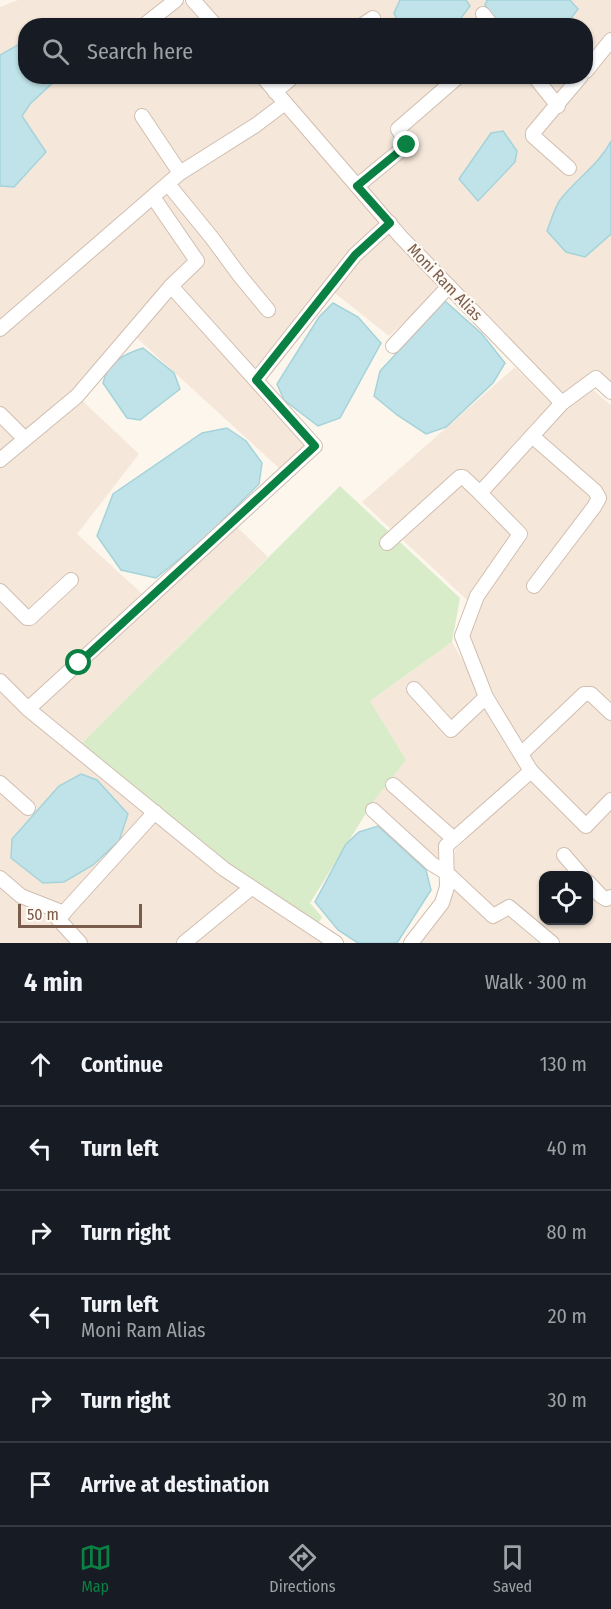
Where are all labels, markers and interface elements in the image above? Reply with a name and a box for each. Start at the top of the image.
search box [18,18,593,84]
icon: search [39,35,72,68]
text: Search here [87,38,193,65]
route end [393,131,419,157]
street label: Moni Ram Alias [404,240,487,325]
route start [65,649,91,675]
map controls [539,871,593,925]
button: locate [539,871,593,925]
scale bar [18,901,142,929]
text: 50 m [27,905,59,924]
text: 4 min [24,967,83,998]
text: Walk · 300 m [485,970,587,994]
icon: ahead [24,1048,57,1081]
text: Continue [81,1051,163,1078]
text: 130 m [540,1052,587,1076]
icon: left [24,1132,57,1165]
text: Turn left [81,1135,159,1162]
text: 40 m [547,1136,587,1160]
icon: right [24,1216,57,1249]
text: Turn right [81,1219,170,1246]
text: 80 m [547,1220,587,1244]
text: Turn left [81,1291,159,1318]
icon: left [24,1300,57,1333]
text: 20 m [548,1304,587,1328]
text: Moni Ram Alias [81,1318,206,1342]
icon: right [24,1384,57,1417]
text: Turn right [81,1387,170,1414]
text: 30 m [547,1388,587,1412]
icon: arrive [24,1468,57,1501]
text: Arrive at destination [81,1471,269,1498]
tab: Map [79,1541,112,1596]
tab: Directions [269,1541,336,1596]
tab: Saved [493,1541,532,1596]

